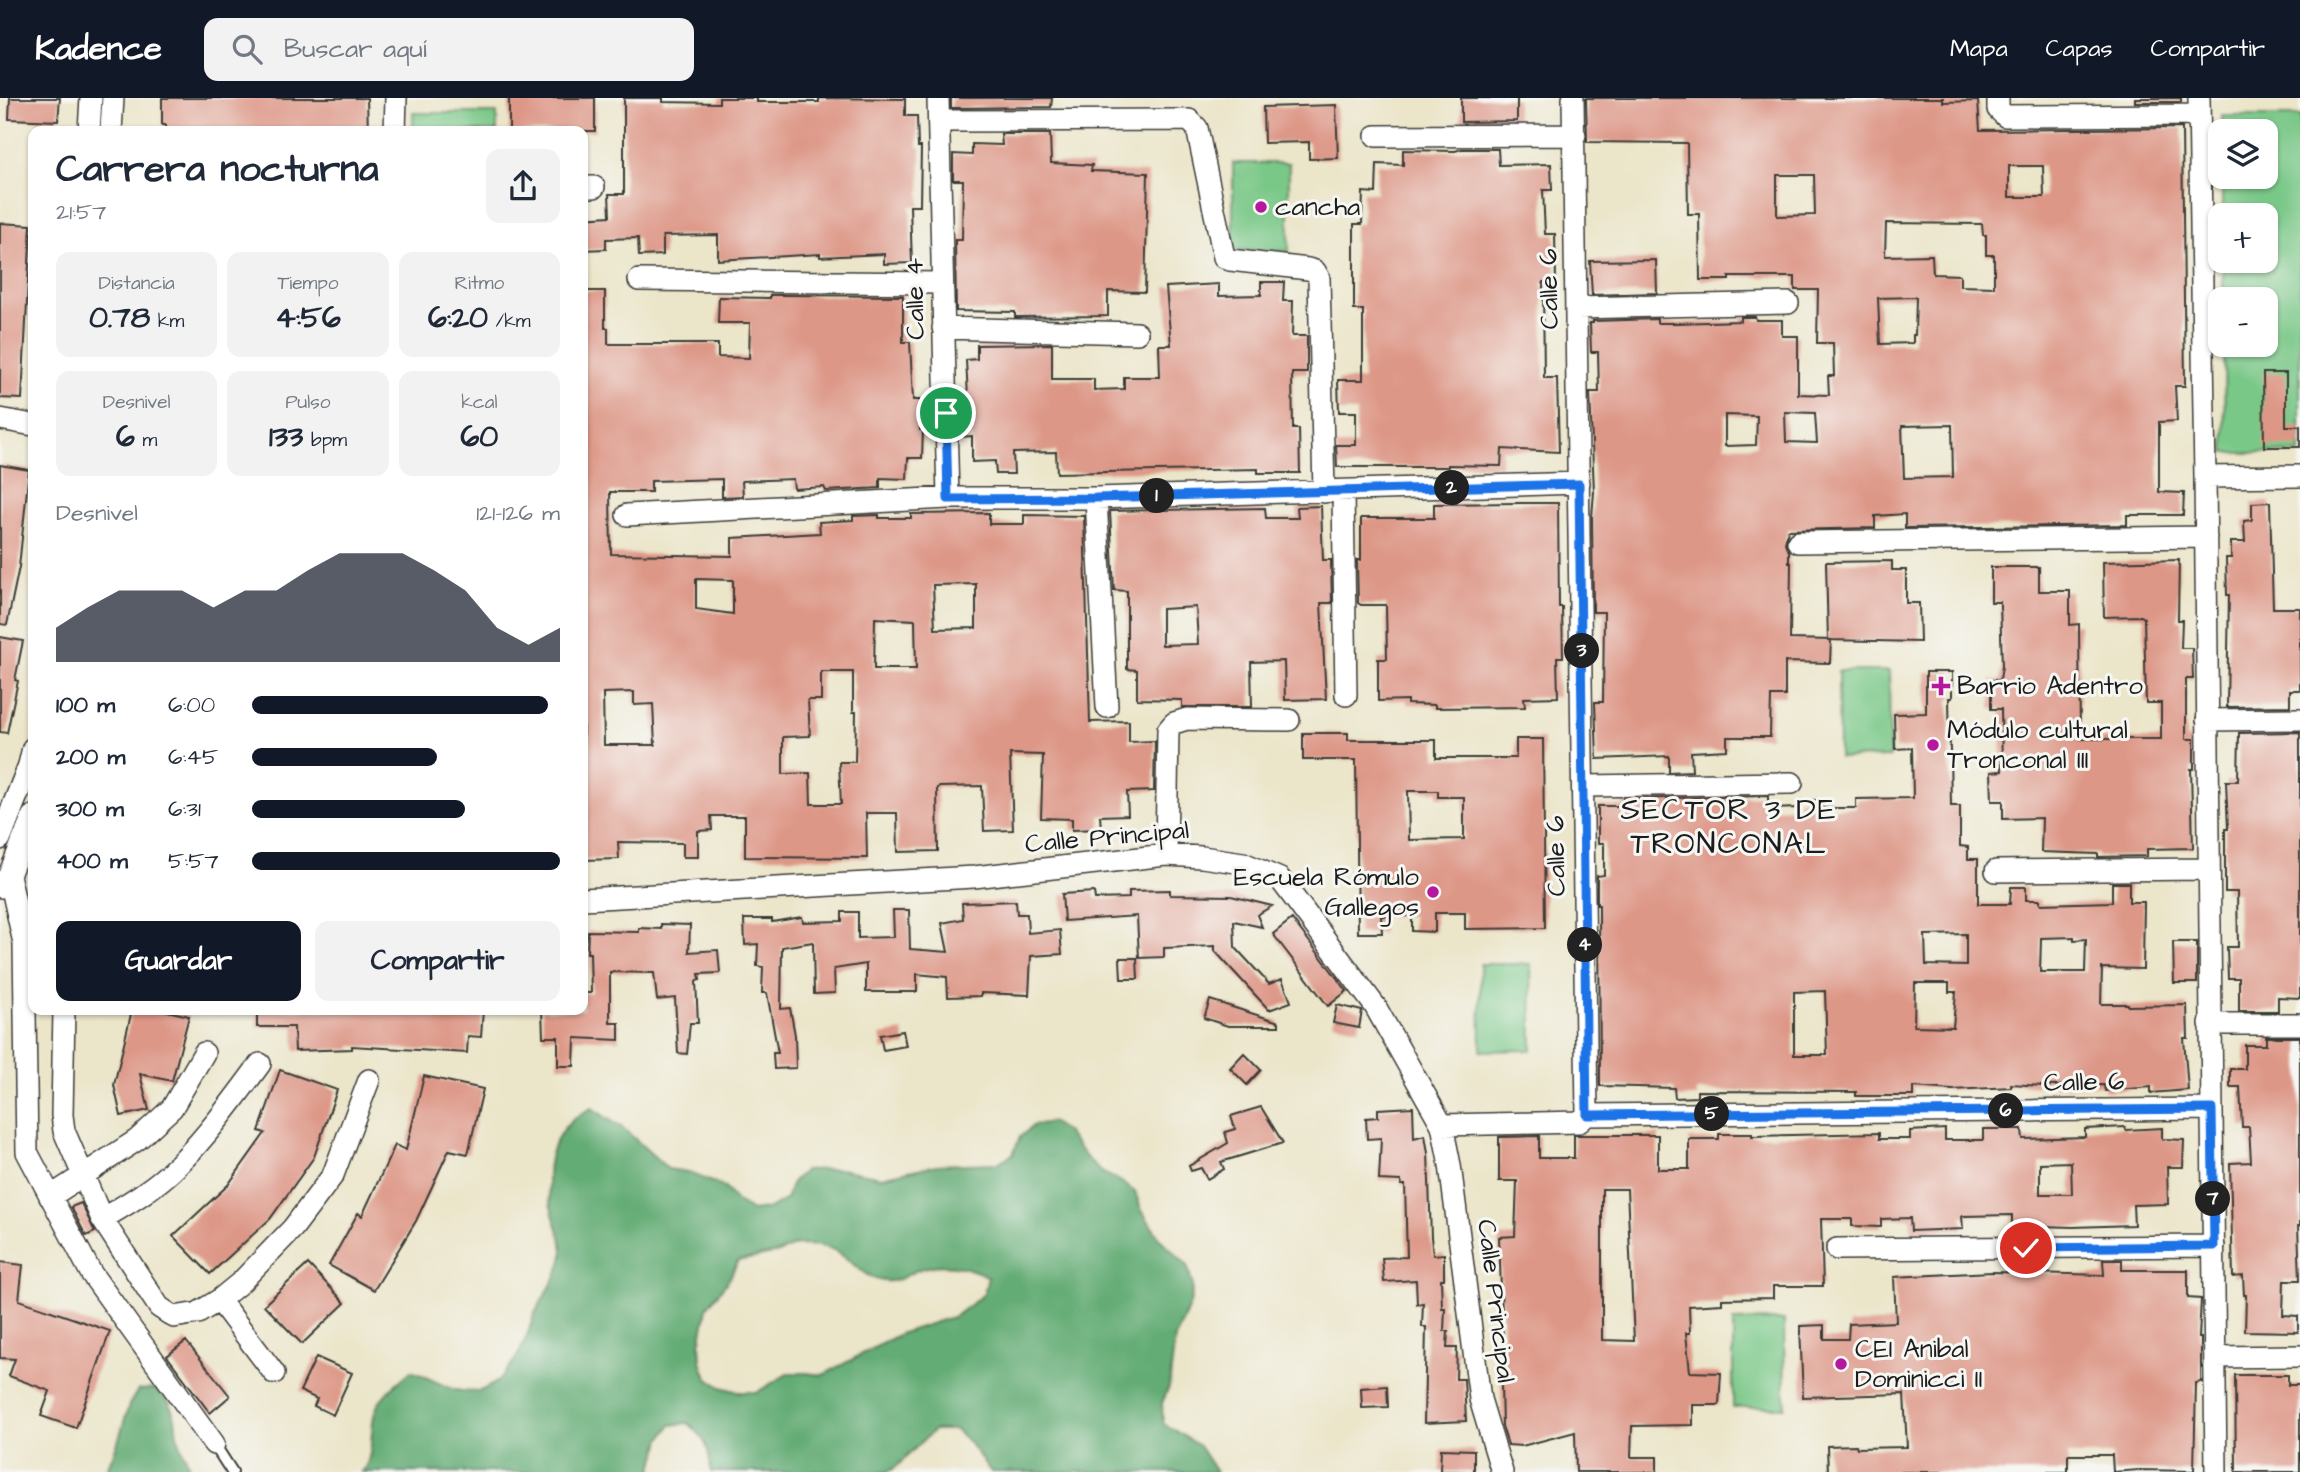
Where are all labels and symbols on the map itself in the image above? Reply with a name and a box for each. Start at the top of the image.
place label: cancha [1275,189,1360,225]
marker: cancha [1253,199,1269,215]
street label: Calle 6 [1530,248,1568,330]
street label: Calle 4 [896,257,934,340]
pin [916,383,976,443]
pin: 2 [1434,470,1470,506]
pin: 1 [1140,478,1174,514]
pin: 3 [1564,634,1600,668]
place label: Barrio Adentro [1957,668,2143,704]
marker: Barrio Adentro [1931,676,1951,696]
place label: Módulo cultural Tronconal III [1947,712,2128,778]
marker: Módulo cultural Tronconal III [1925,737,1941,753]
district label: SECTOR 3 DE TRONCONAL [1621,789,1837,865]
street label: Calle Principal [1024,812,1190,862]
street label: Calle 6 [1537,815,1575,897]
place label: Escuela Rómulo Gallegos [1234,859,1419,927]
marker: Escuela Rómulo Gallegos [1425,884,1441,900]
pin: 4 [1568,928,1602,962]
street label: Calle 6 [2043,1063,2125,1101]
pin: 6 [1988,1094,2024,1128]
pin: 5 [1694,1096,1730,1132]
pin: 7 [2196,1182,2230,1216]
street label: Calle Principal [1468,1217,1524,1385]
pin [1996,1218,2056,1278]
place label: CEI Anibal Dominicci II [1855,1331,1983,1397]
marker: CEI Anibal Dominicci II [1833,1356,1849,1372]

